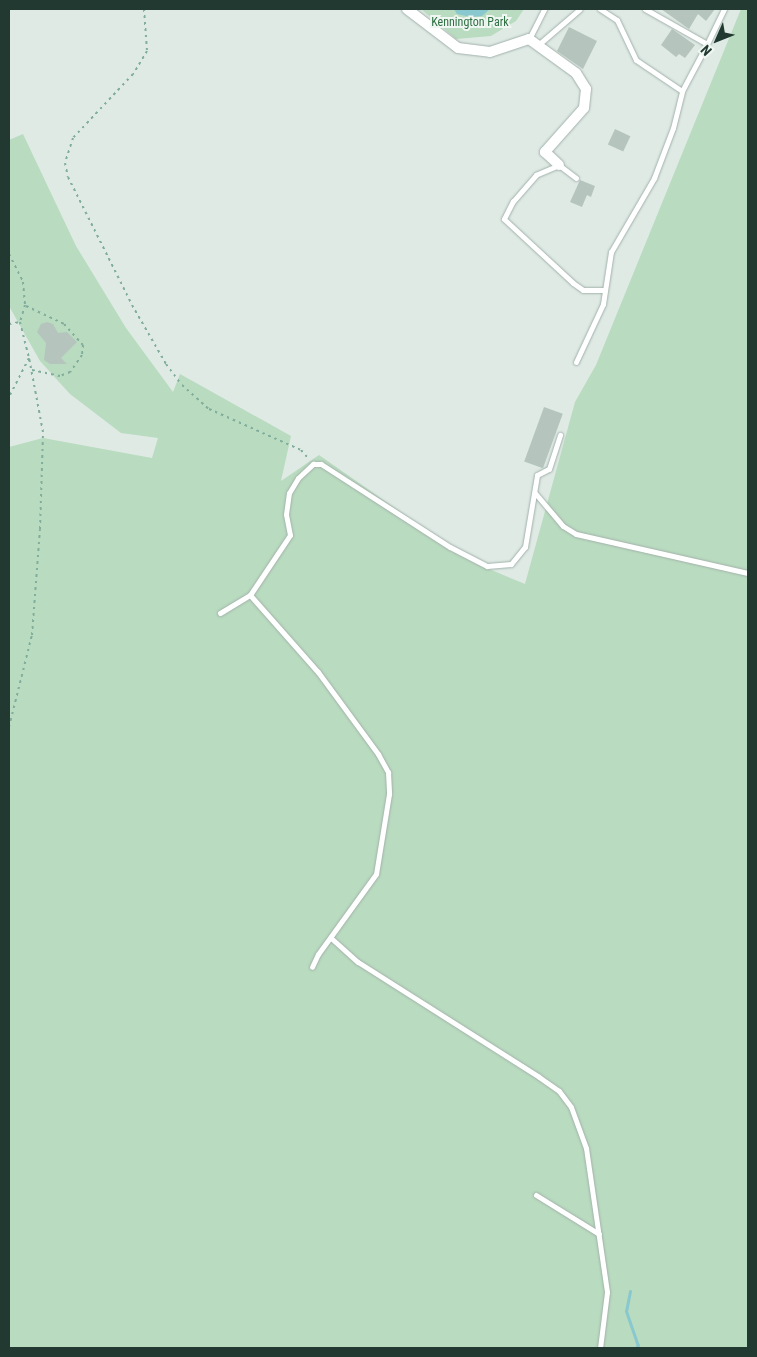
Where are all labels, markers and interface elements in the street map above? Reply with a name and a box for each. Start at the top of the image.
north arrow [692,15,742,65]
park label: Kennington Park [431,16,509,30]
text: N [697,42,715,59]

